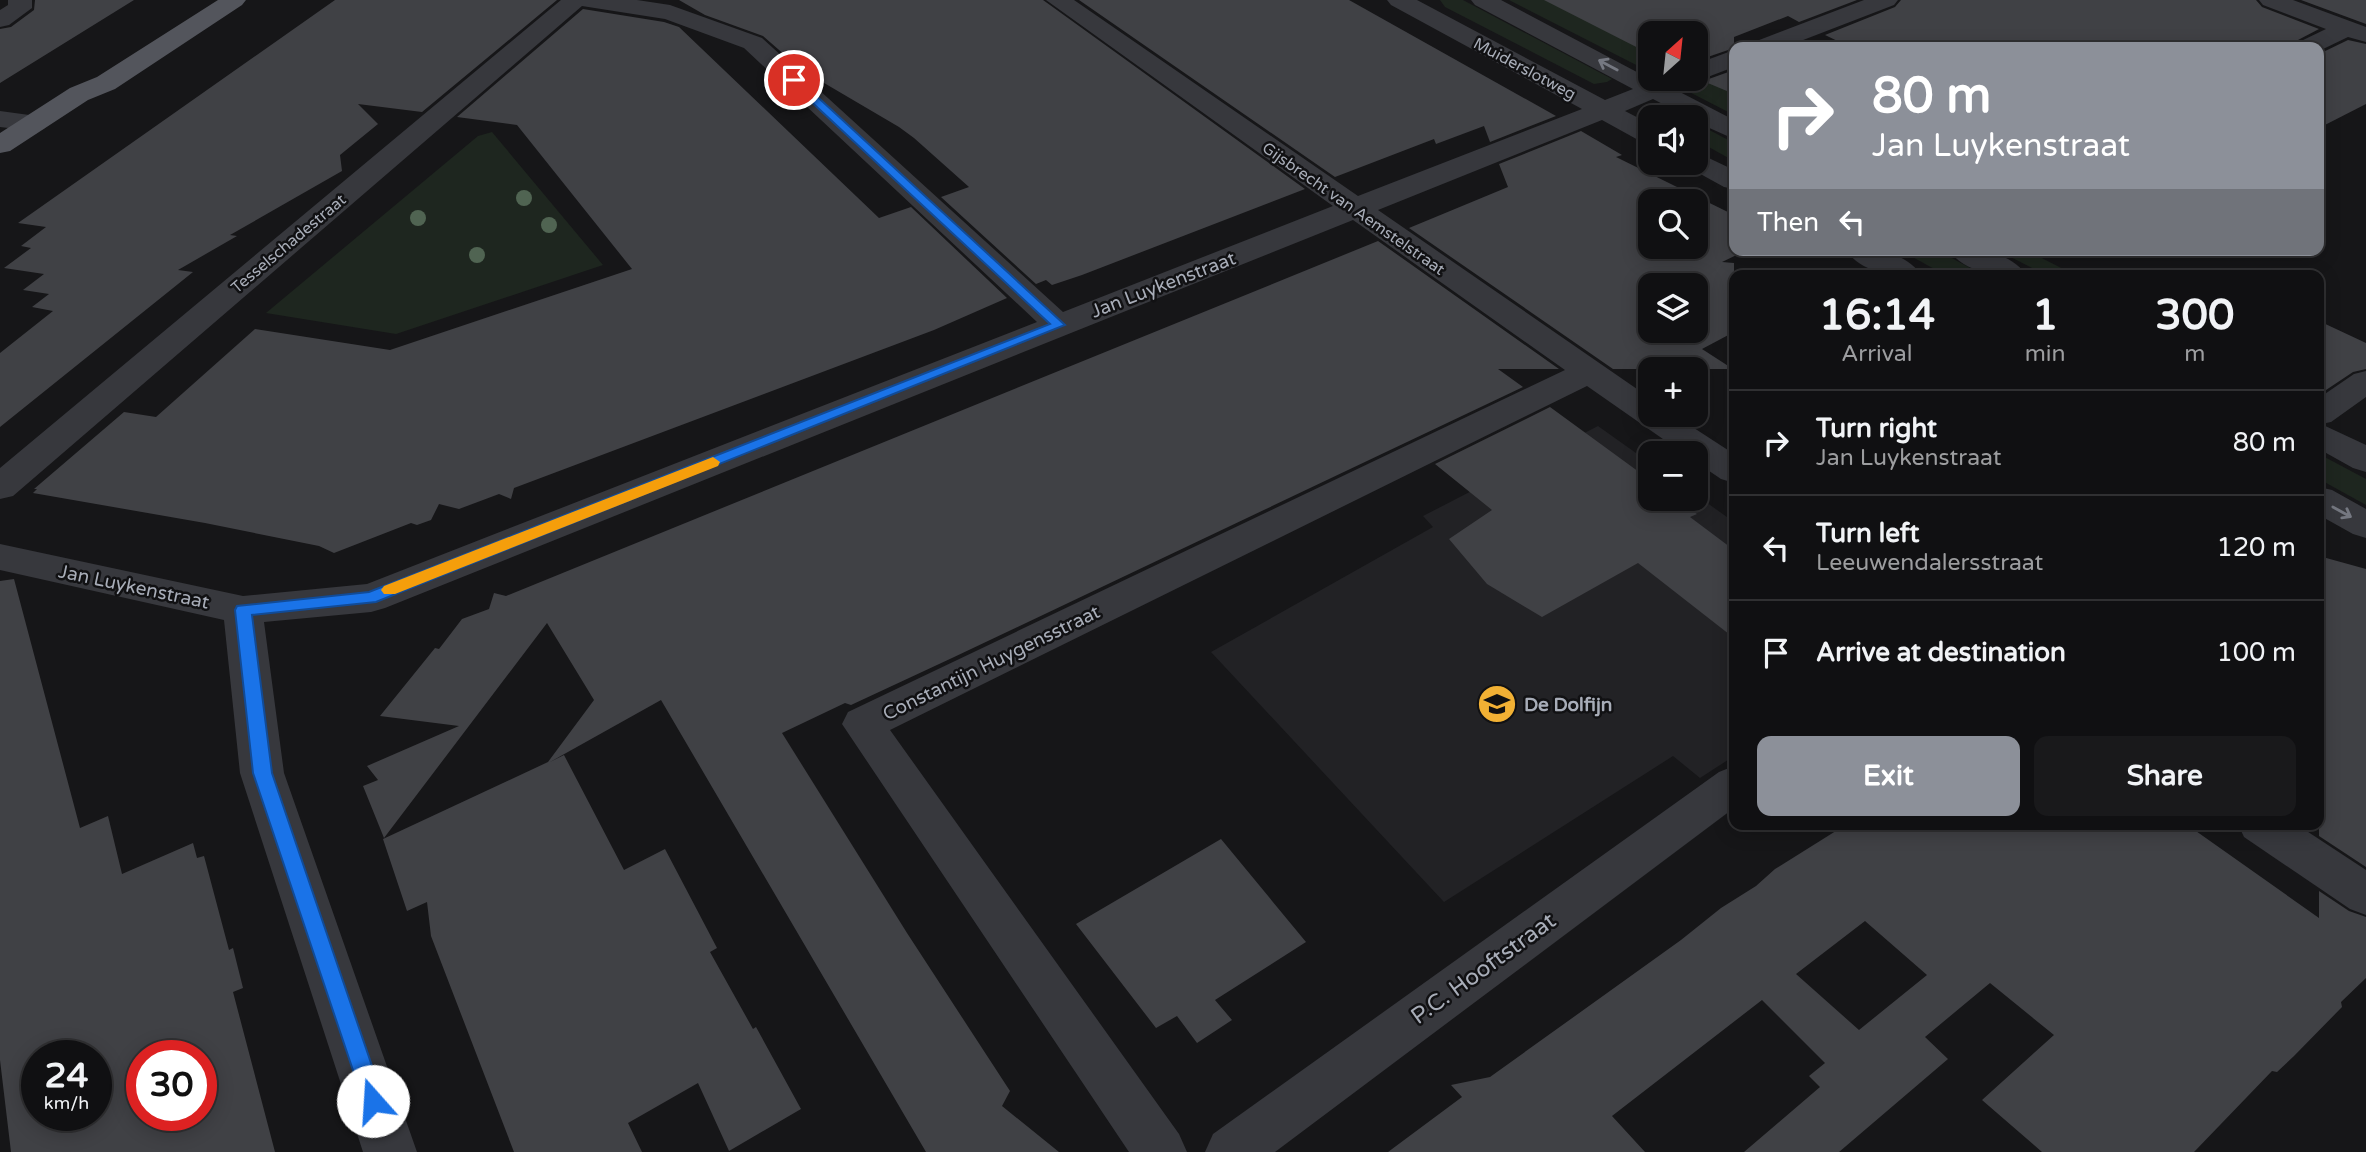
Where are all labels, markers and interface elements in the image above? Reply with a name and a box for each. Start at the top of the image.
north arrow [1638,21,1708,91]
map controls [1638,21,1708,511]
street label: Muiderslotweg [1470,33,1579,104]
pin [764,50,824,110]
one-way arrow [1599,58,1619,72]
icon: arrive [775,61,813,99]
text: 80 m [1872,67,1991,126]
icon: right [1757,70,1848,161]
button: sound [1638,105,1708,175]
text: Jan Luykenstraat [1872,127,2130,165]
street label: Gijsbrecht van Aemstelstraat [1258,138,1449,280]
button: search [1638,189,1708,259]
street label: Tesselschadestraat [227,190,350,298]
icon: left [1833,203,1871,241]
text: Then [1757,207,1819,238]
street label: Jan Luykenstraat [1088,247,1239,323]
button: layers [1638,273,1708,343]
text: 16:14 [1819,290,1935,341]
text: 1 [2032,290,2058,341]
text: 300 [2155,290,2234,341]
text: Arrival [1841,340,1912,368]
text: min [2025,340,2066,368]
text: m [2184,340,2205,368]
button: + [1638,357,1708,427]
text: Turn right [1816,413,1937,444]
icon: right [1757,424,1795,462]
text: 80 m [2233,427,2296,458]
button: − [1638,441,1708,511]
text: Jan Luykenstraat [1816,444,2002,472]
one-way arrow [2332,505,2352,519]
text: Turn left [1816,518,1919,549]
icon: left [1757,529,1795,567]
text: 120 m [2216,532,2296,563]
text: Leeuwendalersstraat [1816,549,2043,577]
street label: Jan Luykenstraat [57,560,211,614]
street label: Constantijn Huygensstraat [879,601,1104,725]
icon: arrive [1757,634,1795,672]
text: Arrive at destination [1816,637,2066,668]
text: 100 m [2216,637,2296,668]
school or university icon: De Dolfijn [1476,683,1518,725]
place label: De Dolfijn [1524,694,1612,717]
button: Exit [1757,736,2020,816]
button: Share [2034,736,2296,816]
street label: P.C. Hooftstraat [1406,907,1562,1031]
speed limit sign: 30 [126,1040,217,1131]
text: 24 [45,1055,88,1097]
position arrow [336,1064,410,1138]
text: km/h [44,1092,89,1114]

